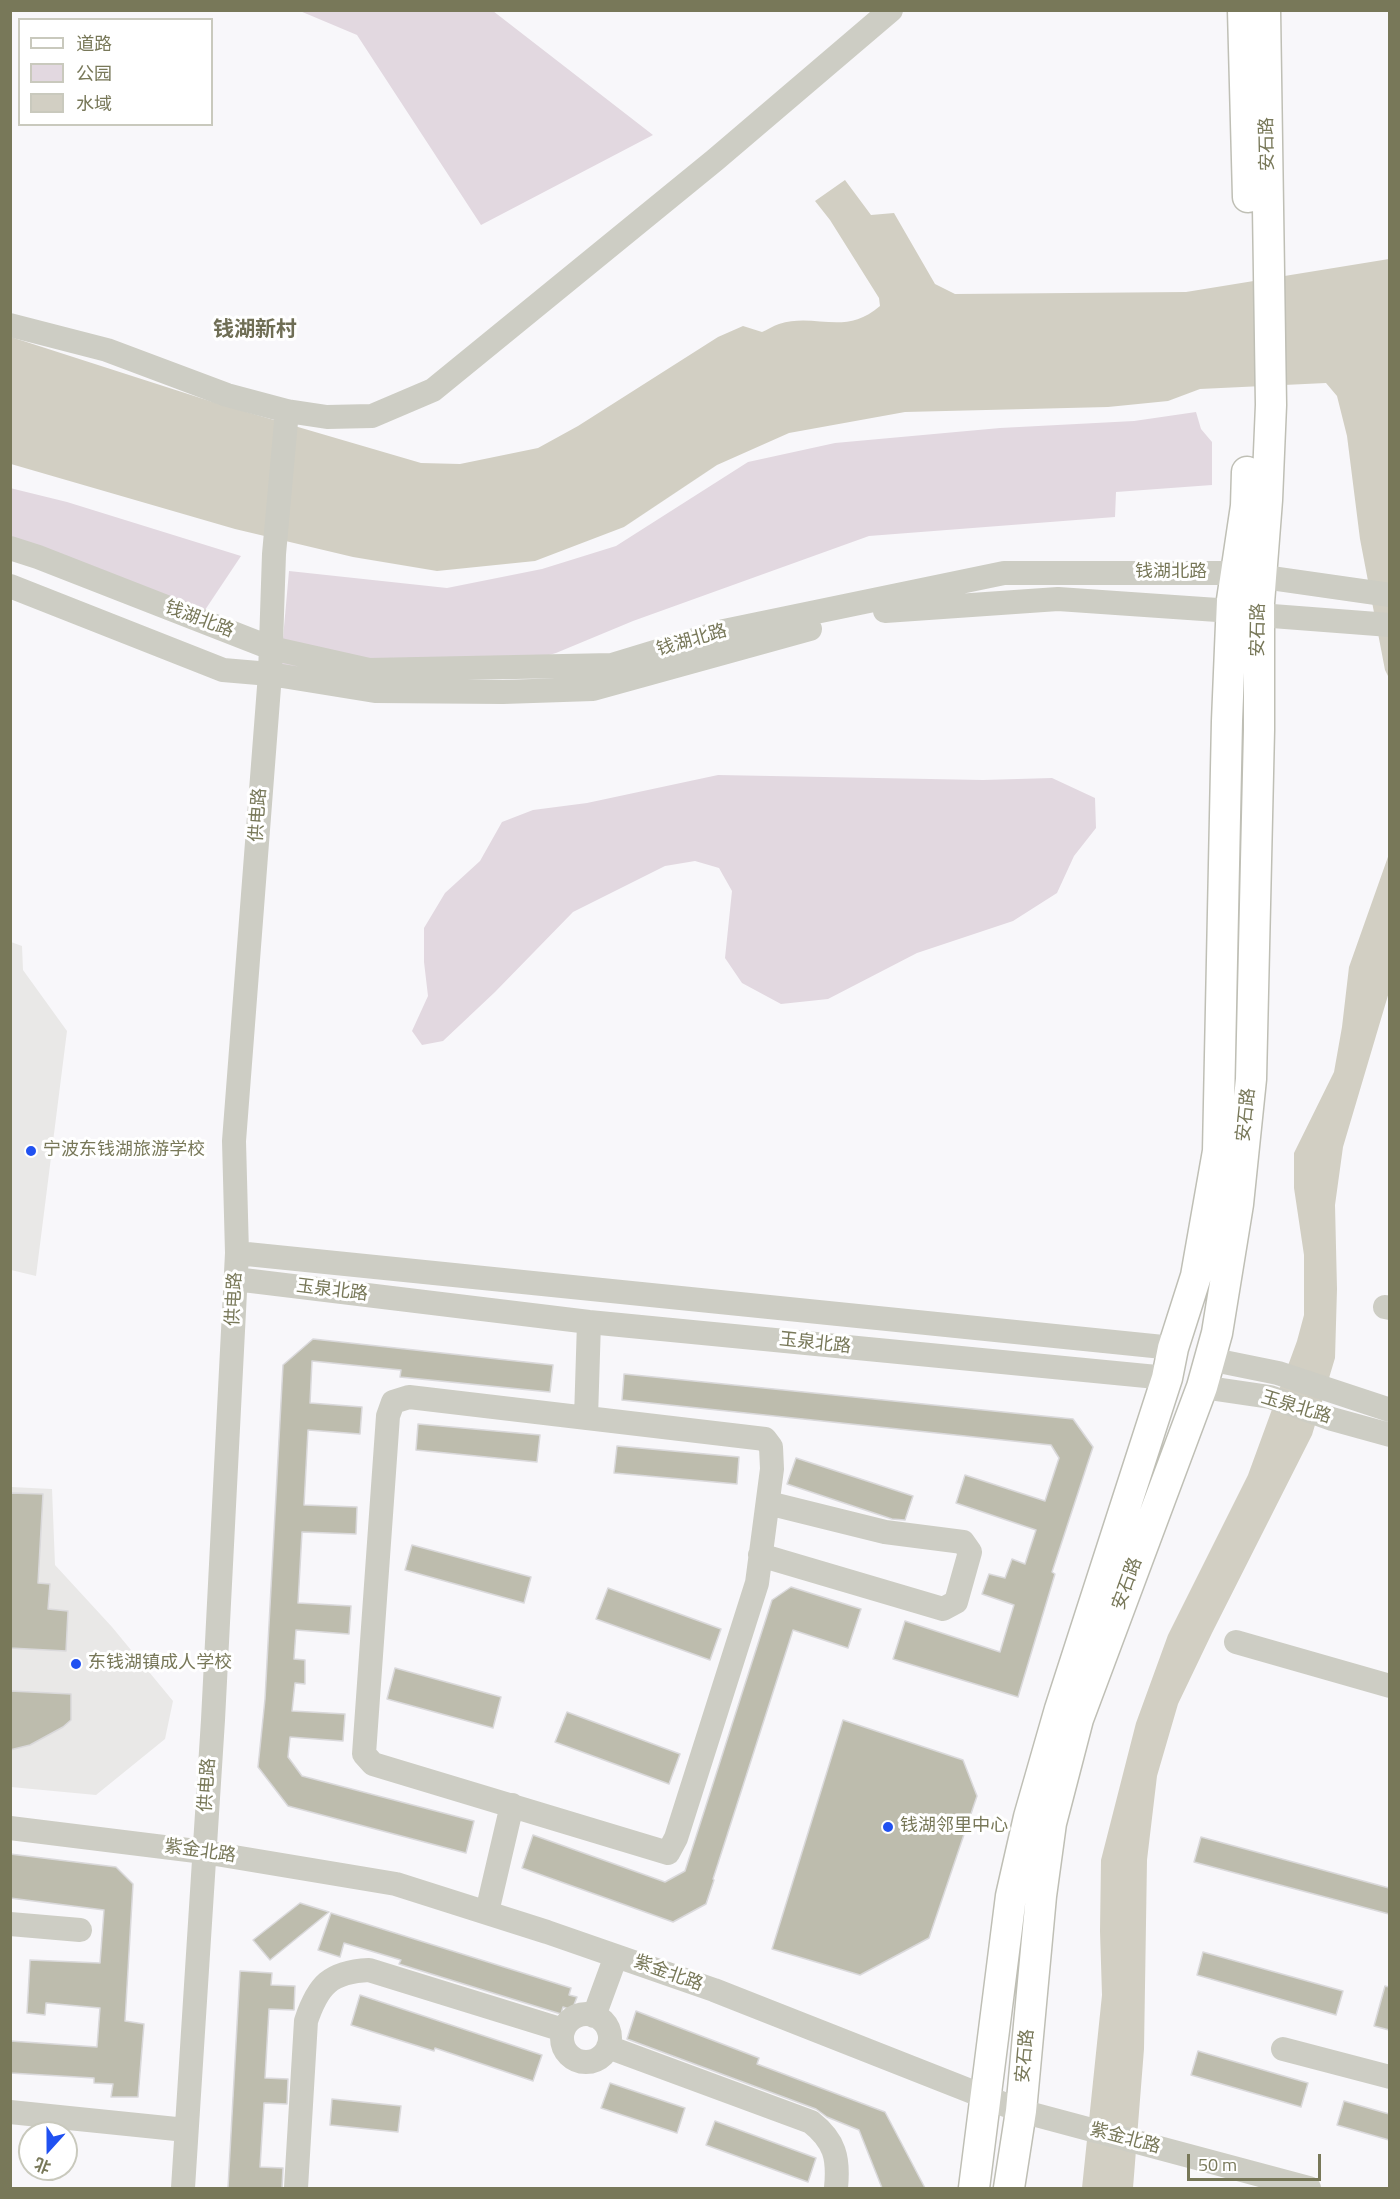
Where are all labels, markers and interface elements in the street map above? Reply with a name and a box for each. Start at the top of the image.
legend [18,18,213,126]
text: 道路 [76,30,112,57]
text: 公园 [76,60,112,87]
text: 水域 [76,90,112,117]
street label: 安石路 [1257,117,1279,171]
district label: 钱湖新村 [213,318,297,344]
street label: 钱湖北路 [1135,562,1207,584]
street label: 钱湖北路 [162,597,236,643]
street label: 安石路 [1248,603,1270,657]
street label: 钱湖北路 [654,621,730,661]
street label: 供电路 [246,787,272,843]
street label: 安石路 [1233,1087,1261,1143]
place label: 宁波东钱湖旅游学校 [43,1140,205,1162]
marker: 宁波东钱湖旅游学校 [24,1144,38,1158]
street label: 供电路 [223,1271,247,1327]
street label: 玉泉北路 [295,1276,369,1306]
street label: 玉泉北路 [778,1329,852,1359]
street label: 玉泉北路 [1258,1387,1334,1429]
street label: 安石路 [1109,1555,1147,1613]
place label: 东钱湖镇成人学校 [88,1653,232,1675]
marker: 东钱湖镇成人学校 [69,1657,83,1671]
street label: 供电路 [195,1757,221,1813]
place label: 钱湖邻里中心 [900,1816,1008,1838]
marker: 钱湖邻里中心 [881,1820,895,1834]
street label: 紫金北路 [163,1836,237,1868]
street label: 紫金北路 [630,1952,706,1996]
street label: 安石路 [1013,2028,1039,2084]
street label: 紫金北路 [1087,2119,1163,2159]
north arrow [18,2121,78,2181]
scale bar [1190,2142,1324,2180]
text: 50 m [1198,2151,1237,2178]
text: 北 [30,2152,54,2180]

